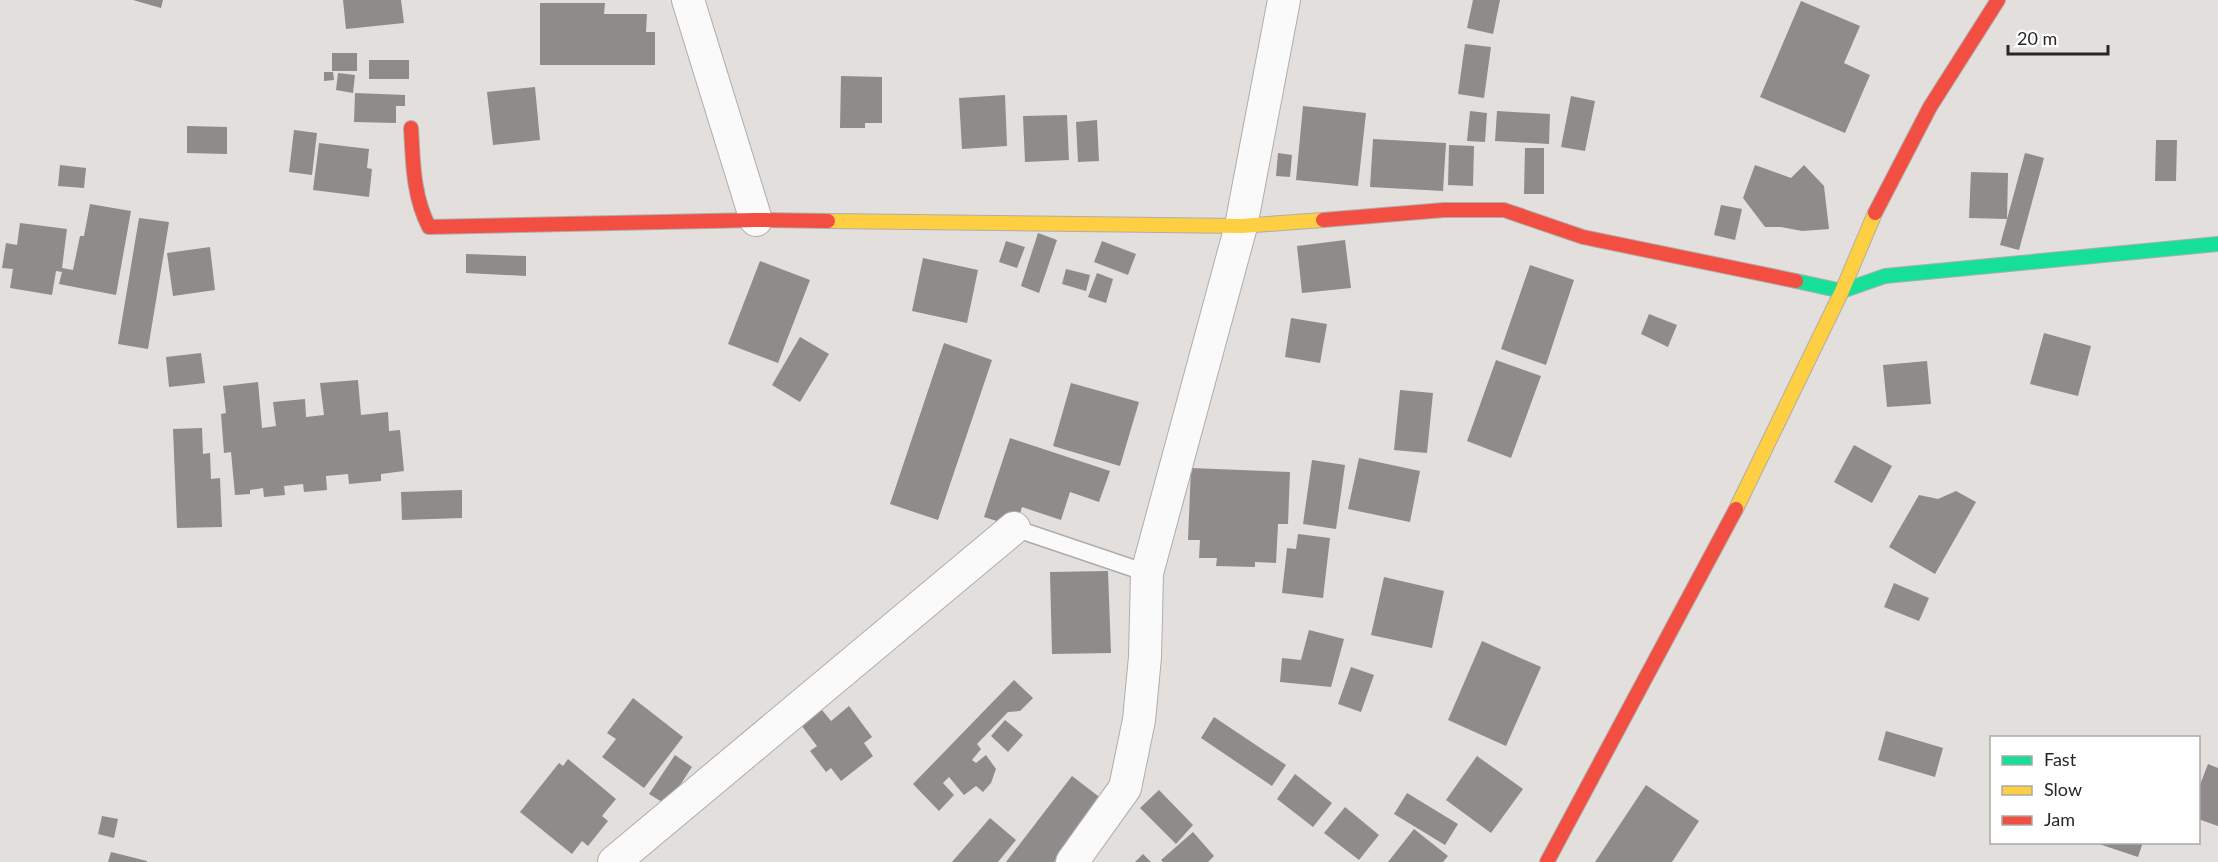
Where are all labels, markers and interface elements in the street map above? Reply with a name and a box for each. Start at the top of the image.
scale bar [2008,18,2108,56]
text: 20 m [2017,27,2057,49]
legend [1990,736,2200,844]
text: Fast [2044,748,2077,770]
text: Slow [2044,778,2082,800]
text: Jam [2044,808,2075,830]

